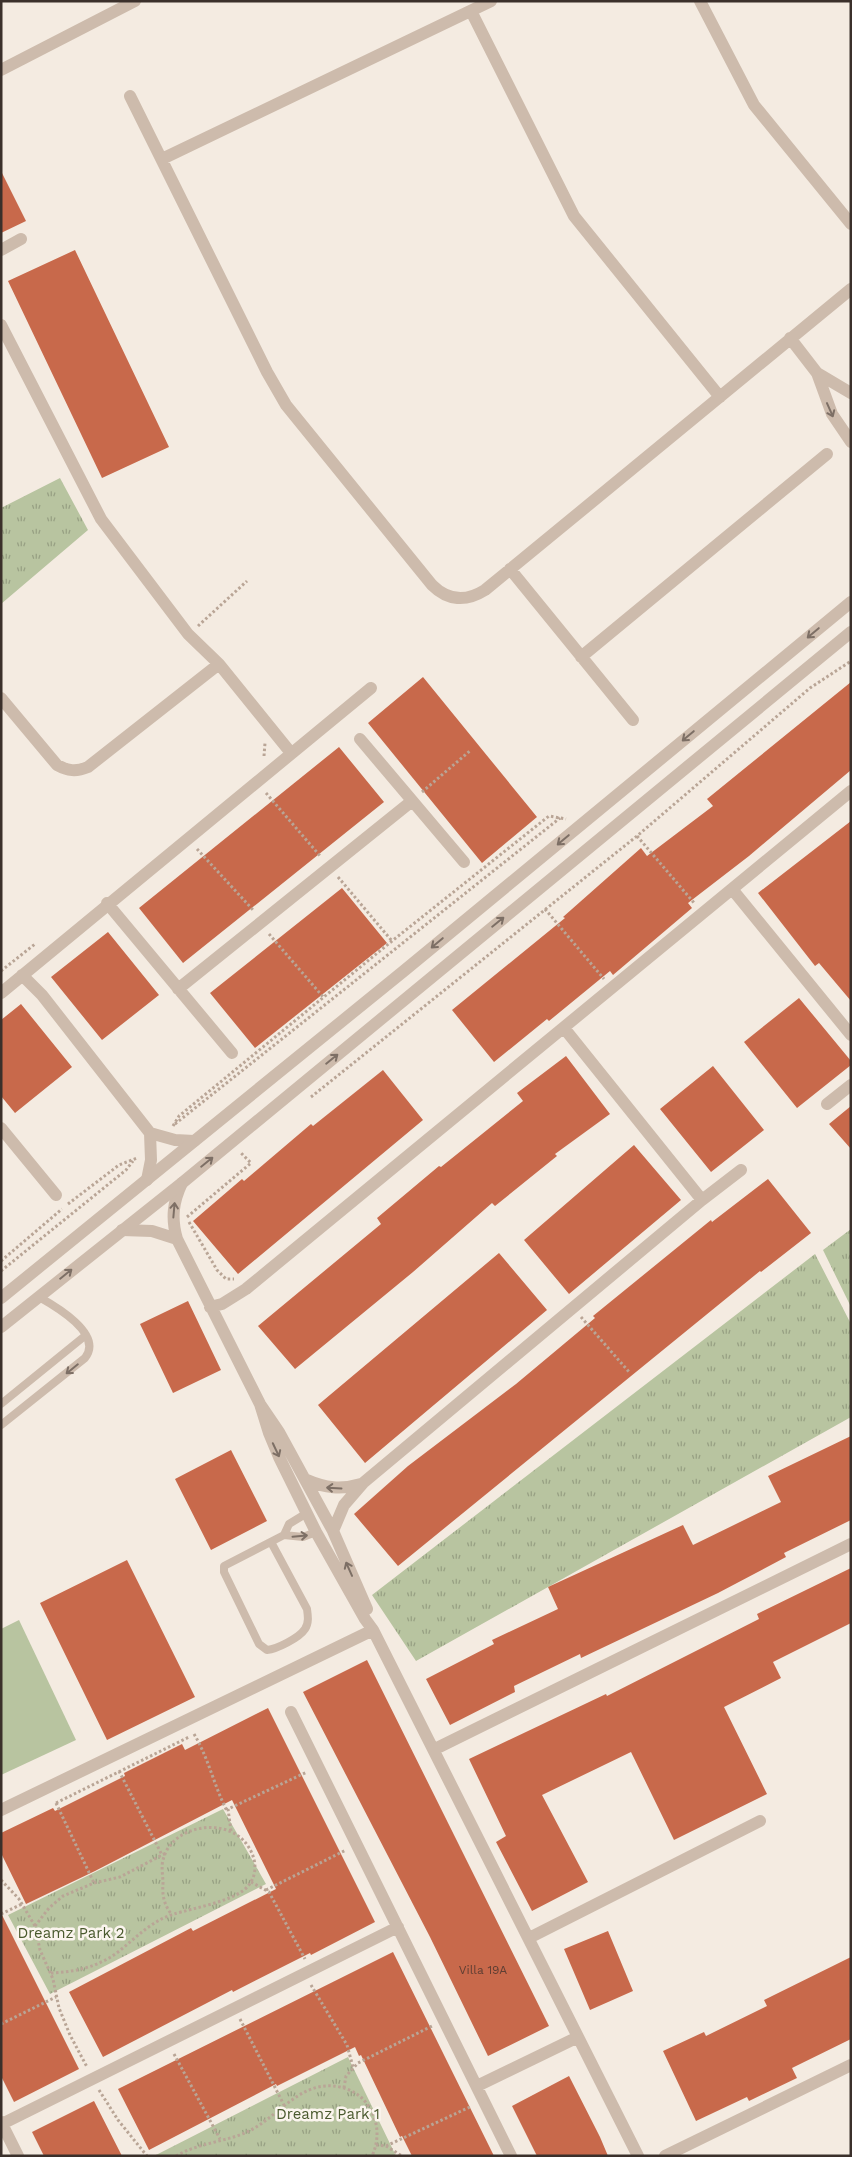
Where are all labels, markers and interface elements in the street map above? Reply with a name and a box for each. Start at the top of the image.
one-way arrow [826,402,836,417]
one-way arrow [807,627,820,638]
one-way arrow [682,731,695,742]
one-way arrow [556,834,569,845]
one-way arrow [492,916,505,927]
one-way arrow [431,938,444,949]
one-way arrow [326,1053,339,1064]
one-way arrow [200,1156,213,1167]
one-way arrow [169,1203,178,1219]
one-way arrow [60,1269,73,1280]
one-way arrow [66,1363,79,1374]
one-way arrow [271,1442,281,1457]
one-way arrow [327,1483,343,1492]
one-way arrow [292,1531,308,1540]
one-way arrow [344,1562,354,1577]
park label: Dreamz Park 2 [18,1924,124,1942]
house number: Villa 19A [459,1963,507,1977]
park label: Dreamz Park 1 [276,2105,380,2123]

